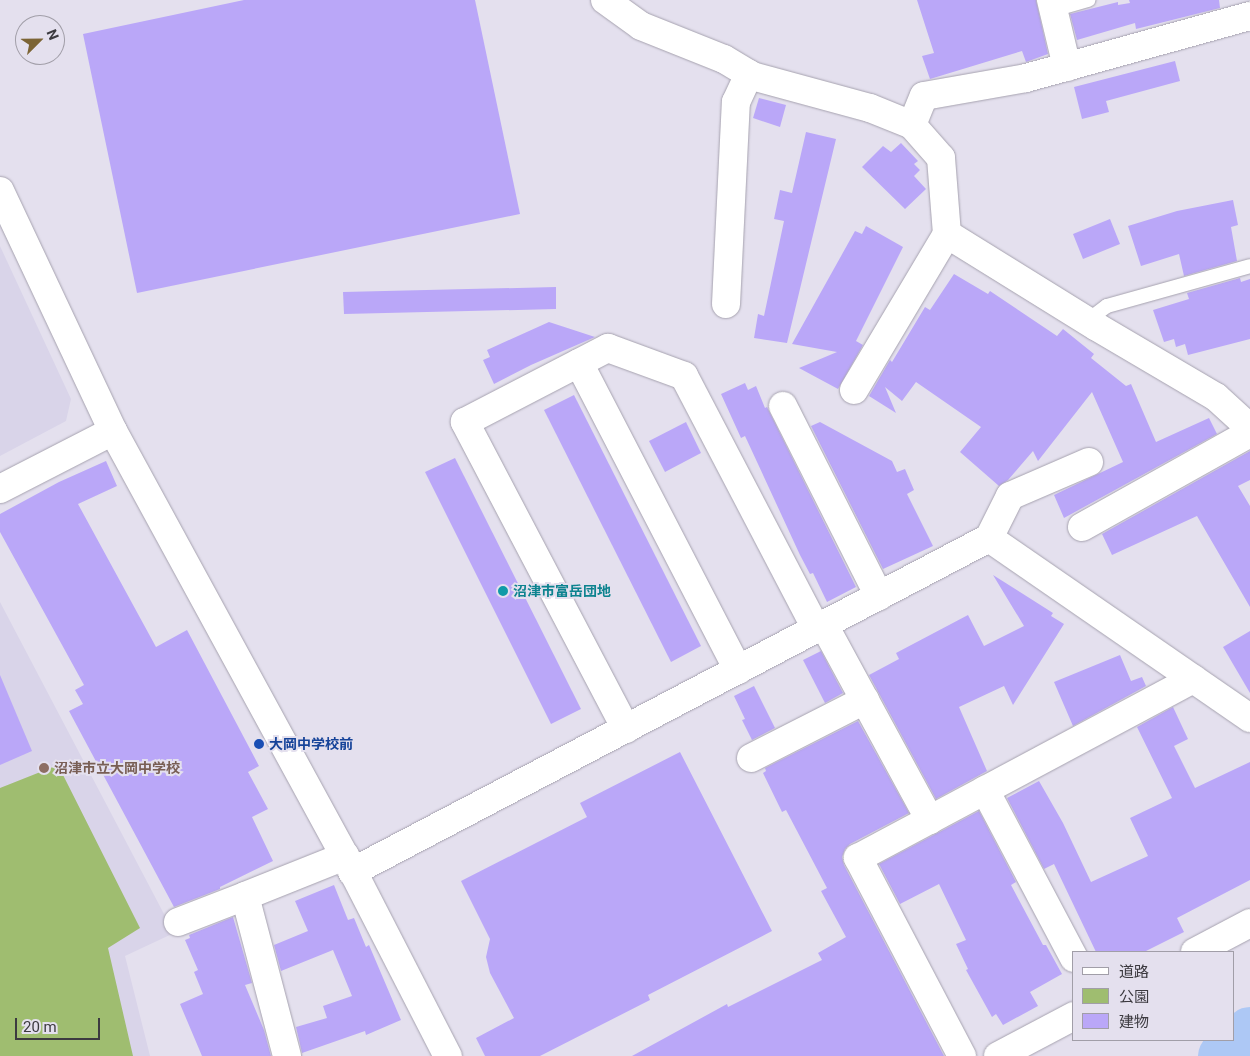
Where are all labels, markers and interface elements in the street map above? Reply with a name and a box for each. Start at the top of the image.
north arrow [15,15,65,65]
text: N [44,27,62,42]
place label: 沼津市富岳団地 [513,583,611,599]
marker: 沼津市富岳団地 [497,585,509,597]
place label: 大岡中学校前 [269,736,353,752]
marker: 大岡中学校前 [253,738,265,750]
place label: 沼津市立大岡中学校 [54,760,180,776]
marker: 沼津市立大岡中学校 [38,762,50,774]
legend [1072,951,1235,1041]
text: 道路 [1119,963,1149,981]
text: 公園 [1119,988,1149,1006]
scale bar [18,1008,102,1040]
text: 建物 [1119,1013,1149,1031]
text: 20 m [23,1018,57,1036]

